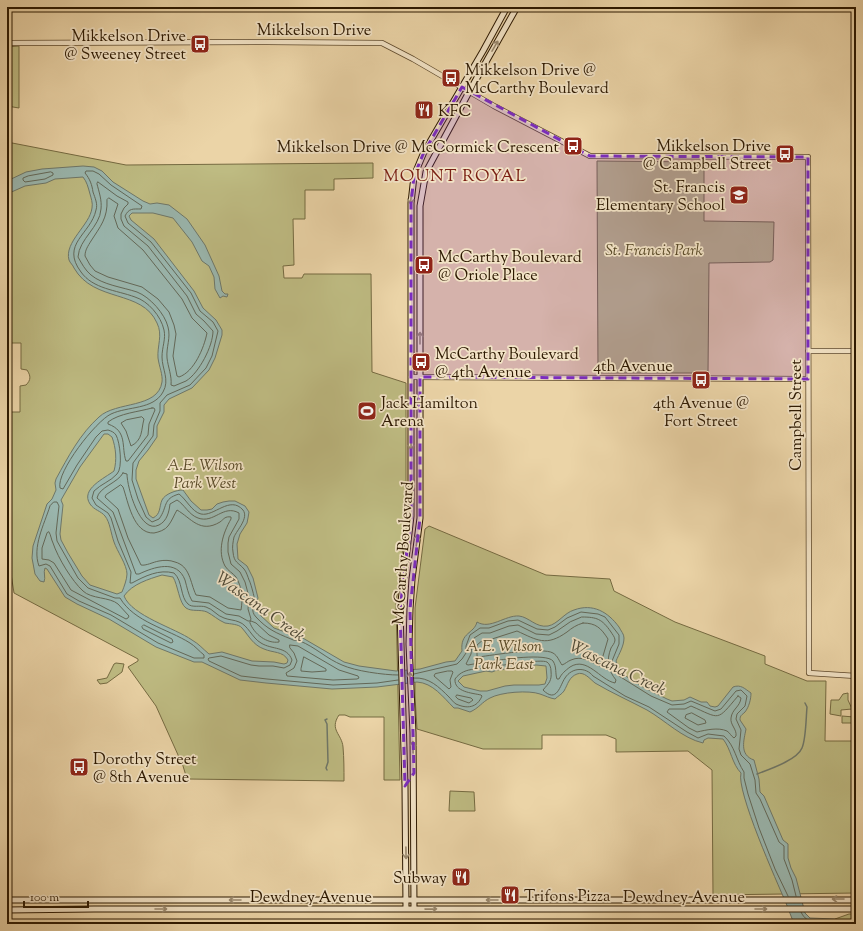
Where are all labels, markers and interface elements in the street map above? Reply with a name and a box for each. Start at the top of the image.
street label: Mikkelson Drive [257,20,371,43]
place label: Mikkelson Drive @ Sweeney Street [64,26,187,67]
bus stop icon: Mikkelson Drive @ Sweeney Street [189,33,211,55]
one-way arrow [492,40,500,52]
place label: Mikkelson Drive @ McCarthy Boulevard [465,60,609,101]
bus stop icon: Mikkelson Drive @ McCarthy Boulevard [440,67,462,89]
restaurant icon: KFC [413,99,435,121]
place label: KFC [438,101,471,124]
bus stop icon: Mikkelson Drive @ McCormick Crescent [562,135,584,157]
place label: Mikkelson Drive @ Campbell Street [643,136,772,177]
place label: Mikkelson Drive @ McCormick Crescent [277,137,560,160]
bus stop icon: Mikkelson Drive @ Campbell Street [774,143,796,165]
district label: MOUNT ROYAL [383,165,527,189]
place label: St. Francis Elementary School [596,177,726,218]
school or university icon: St. Francis Elementary School [728,184,750,206]
one-way arrow [408,191,415,204]
park label: St. Francis Park [605,240,703,263]
place label: McCarthy Boulevard @ Oriole Place [438,247,582,288]
bus stop icon: McCarthy Boulevard @ Oriole Place [413,254,435,276]
one-way arrow [416,332,424,345]
place label: McCarthy Boulevard @ 4th Avenue [435,344,579,385]
bus stop icon: McCarthy Boulevard @ 4th Avenue [410,351,432,373]
street label: 4th Avenue [593,356,673,379]
street label: Campbell Street [786,359,809,471]
bus stop icon: 4th Avenue @ Fort Street [690,369,712,391]
place label: Jack Hamilton Arena [380,393,478,434]
place label: 4th Avenue @ Fort Street [653,393,749,434]
sports icon: Jack Hamilton Arena [356,400,378,422]
one-way arrow [407,437,415,450]
park label: A.E. Wilson Park West [167,455,244,496]
street label: McCarthy Boulevard [388,481,421,626]
one-way arrow [413,534,421,547]
water label: Wascana Creek [210,567,310,649]
water label: Wascana Creek [564,635,670,703]
park label: A.E. Wilson Park East [466,636,543,677]
one-way arrow [406,672,414,685]
one-way arrow [409,741,417,754]
place label: Dorothy Street @ 8th Avenue [93,749,197,790]
bus stop icon: Dorothy Street @ 8th Avenue [68,756,90,778]
one-way arrow [402,846,410,859]
restaurant icon: Subway [450,866,472,888]
place label: Subway [393,868,447,891]
scale bar [24,883,88,909]
restaurant icon: Trifons Pizza [499,884,521,906]
place label: Trifons Pizza [524,886,611,909]
street label: Dewdney Avenue [250,887,372,910]
street label: Dewdney Avenue [623,887,745,910]
text: 100 m [30,889,59,907]
one-way arrow [229,896,242,904]
one-way arrow [486,896,499,904]
one-way arrow [832,896,845,903]
one-way arrow [154,905,167,913]
one-way arrow [424,905,437,913]
one-way arrow [754,905,767,913]

